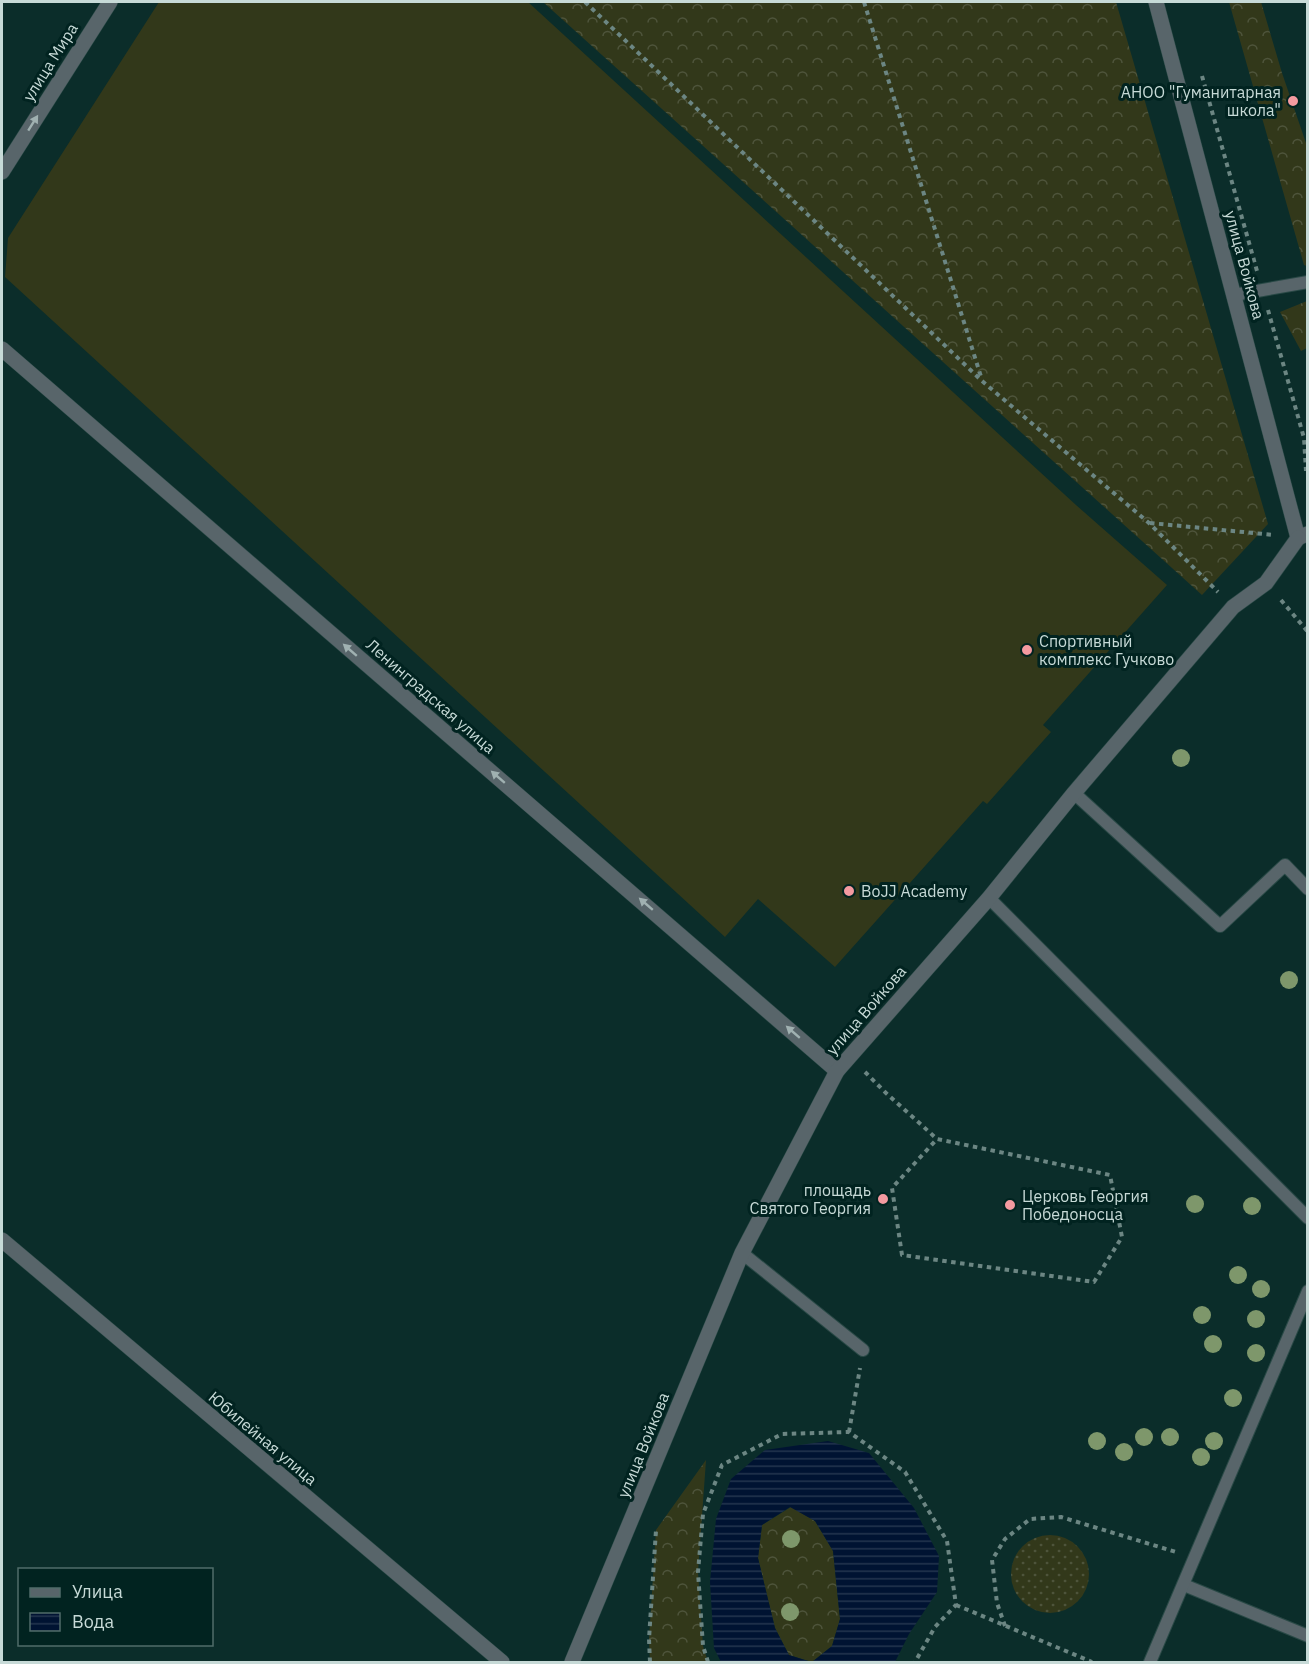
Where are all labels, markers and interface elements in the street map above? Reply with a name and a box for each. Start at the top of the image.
street label: улица Мира [18,19,82,105]
place label: АНОО "Гуманитарная школа" [1121,82,1281,120]
marker: АНОО "Гуманитарная школа" [1286,94,1300,108]
one-way arrow [27,115,38,131]
street label: улица Войкова [1221,208,1269,322]
place label: Спортивный комплекс Гучково [1039,631,1174,669]
street label: Ленинградская улица [362,634,500,758]
one-way arrow [343,643,358,657]
marker: Спортивный комплекс Гучково [1020,643,1034,657]
one-way arrow [491,771,506,784]
place label: BoJJ Academy [861,881,967,901]
marker: BoJJ Academy [842,884,856,898]
one-way arrow [638,898,654,911]
street label: улица Войкова [822,961,911,1059]
one-way arrow [786,1026,801,1039]
place label: площадь Святого Георгия [750,1180,871,1218]
place label: Церковь Георгия Победоносца [1022,1186,1149,1224]
marker: площадь Святого Георгия [876,1192,890,1206]
marker: Церковь Георгия Победоносца [1003,1198,1017,1212]
street label: Юбилейная улица [205,1387,322,1490]
street label: улица Войкова [613,1389,673,1501]
legend [18,1568,213,1646]
text: Улица [72,1580,123,1603]
text: Вода [72,1610,115,1633]

